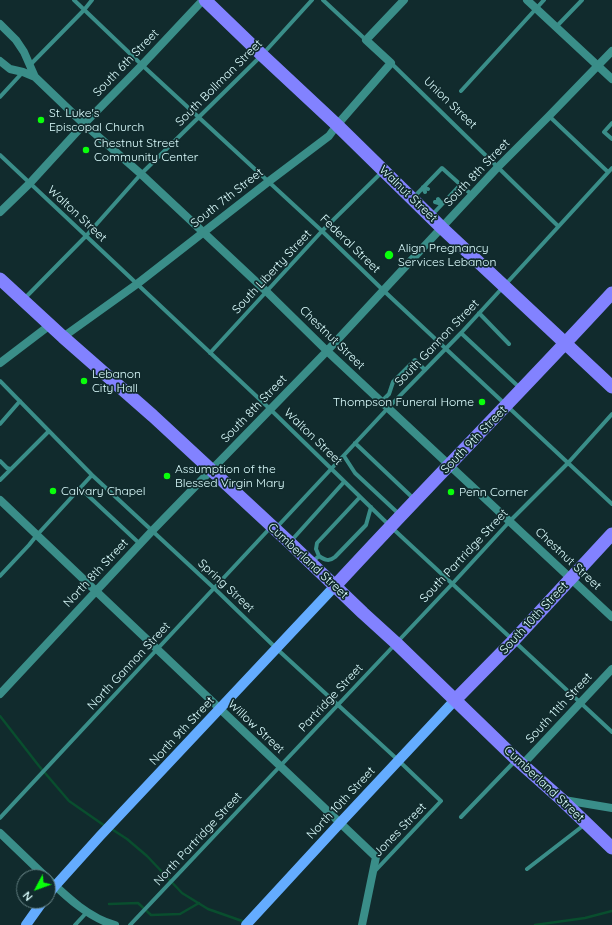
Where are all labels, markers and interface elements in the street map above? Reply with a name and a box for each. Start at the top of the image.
street label: South 6th Street [90,26,162,100]
street label: South Bollman Street [173,37,265,129]
street label: Union Street [420,74,480,132]
place label: St. Luke's Episcopal Church [49,106,144,134]
marker: St. Luke's Episcopal Church [36,115,46,125]
place label: Chestnut Street Community Center [94,136,198,164]
street label: South 8th Street [441,136,513,210]
marker: Chestnut Street Community Center [81,145,91,155]
street label: Walnut Street [376,163,440,225]
street label: South 7th Street [188,165,266,231]
street label: Walton Street [44,183,110,245]
street label: Federal Street [317,212,383,276]
street label: South Liberty Street [229,227,315,317]
place label: Align Pregnancy Services Lebanon [398,241,496,269]
marker: Align Pregnancy Services Lebanon [383,249,395,261]
street label: South Gannon Street [392,297,482,389]
street label: Chestnut Street [296,303,368,373]
place label: Lebanon City Hall [92,367,141,395]
street label: South 8th Street [218,372,290,446]
marker: Lebanon City Hall [79,376,89,386]
place label: Thompson Funeral Home [333,395,474,409]
marker: Thompson Funeral Home [477,397,487,407]
street label: South 9th Street [438,403,510,477]
street label: Walton Street [281,406,345,468]
place label: Assumption of the Blessed Virgin Mary [175,462,285,490]
marker: Assumption of the Blessed Virgin Mary [162,471,172,481]
place label: Calvary Chapel [61,484,146,498]
place label: Penn Corner [459,485,528,499]
marker: Calvary Chapel [48,486,58,496]
marker: Penn Corner [446,487,456,497]
street label: South Partridge Street [417,506,511,606]
street label: Cumberland Street [265,520,351,602]
street label: Chestnut Street [532,525,604,593]
street label: North 8th Street [61,536,131,610]
street label: Spring Street [195,556,257,616]
street label: South 10th Street [497,579,571,657]
street label: North Gannon Street [85,619,173,713]
street label: Partridge Street [296,661,366,735]
street label: South 11th Street [523,670,595,746]
street label: North 9th Street [147,694,217,768]
street label: Willow Street [225,697,287,757]
street label: Cumberland Street [501,743,587,825]
street label: North 10th Street [304,764,378,842]
street label: North Partridge Street [151,789,245,889]
street label: Jones Street [371,800,429,860]
north arrow [16,869,56,909]
text: N [20,889,36,904]

